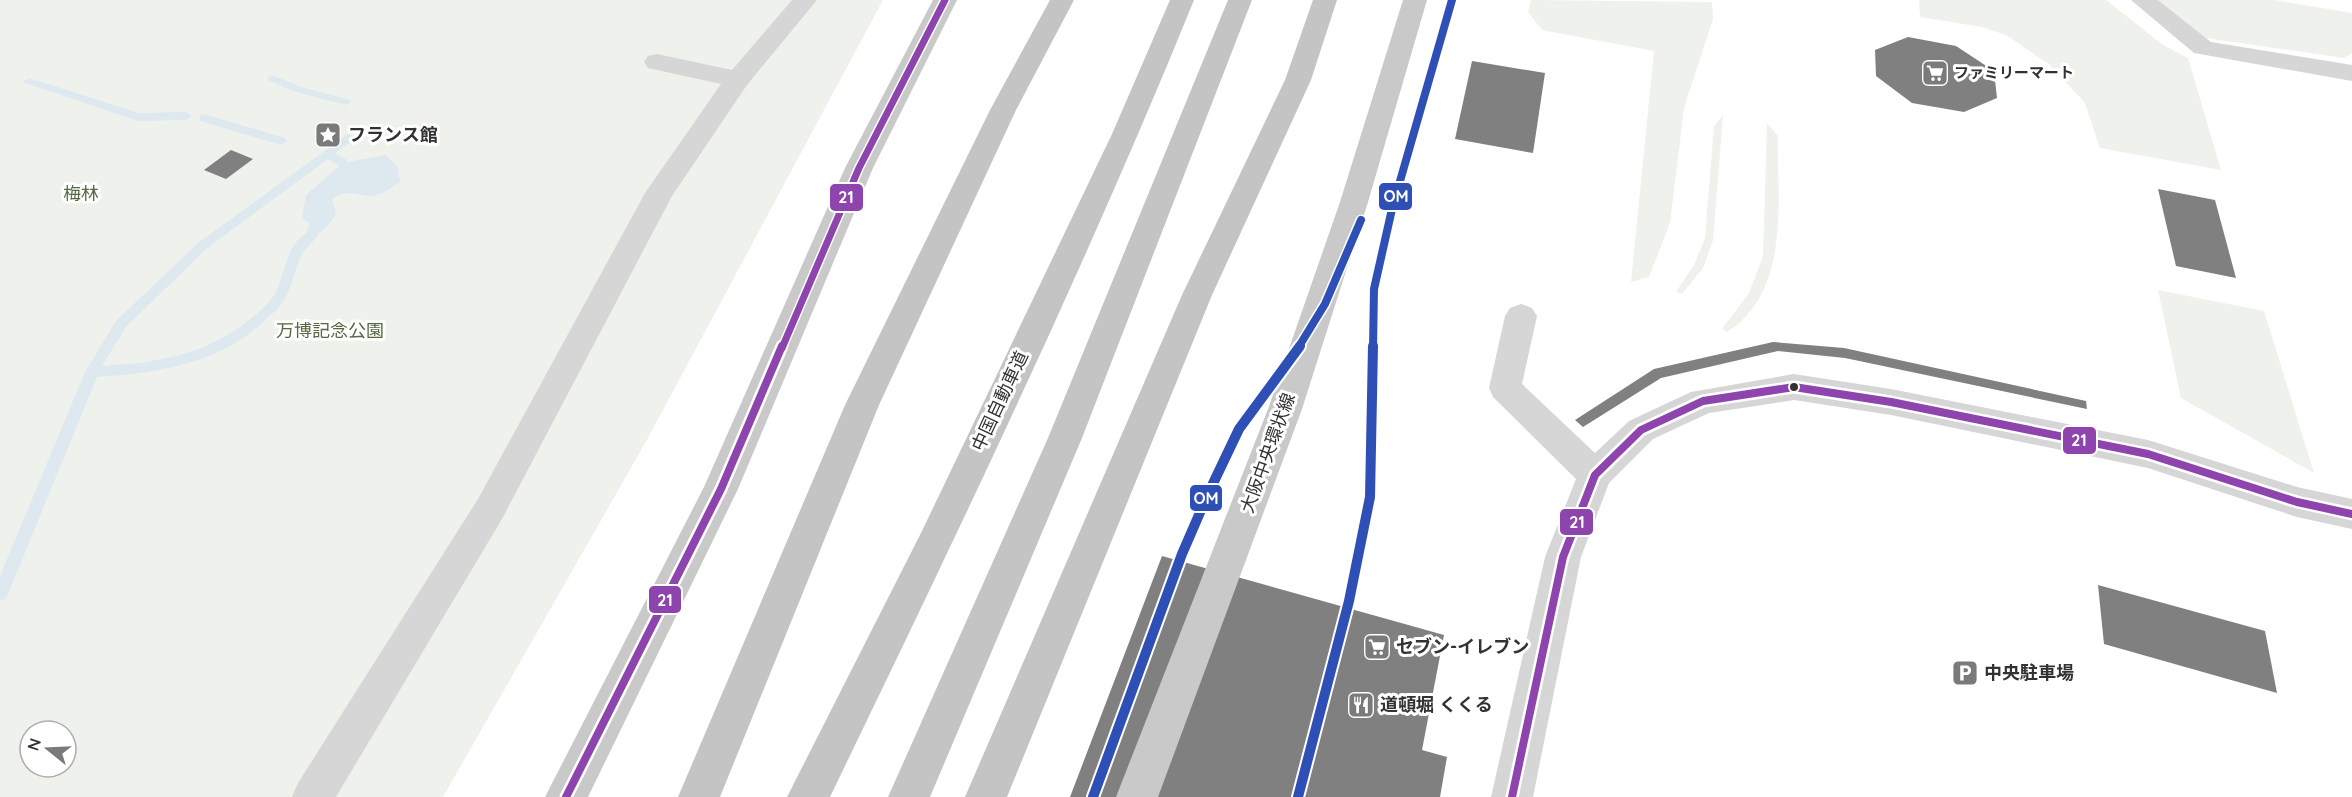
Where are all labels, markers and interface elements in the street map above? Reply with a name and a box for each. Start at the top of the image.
supermarket icon: ファミリーマート [1920,58,1950,88]
place label: ファミリーマート [1954,63,2074,82]
place icon: フランス館 [313,120,343,150]
place label: フランス館 [348,123,438,146]
park label: 梅林 [63,182,99,205]
line badge: OM [1378,182,1413,211]
line badge: 21 [829,183,864,212]
text: OM [1383,186,1409,206]
text: 21 [838,187,854,207]
park label: 万博記念公園 [276,319,384,342]
street label: 中国自動車道 [966,347,1033,455]
unlabelled marker [1788,381,1800,393]
street label: 大阪中央環状線 [1235,390,1300,516]
line badge: 21 [2062,426,2097,455]
text: 21 [2071,430,2087,450]
line badge: OM [1189,484,1223,512]
text: OM [1193,488,1219,508]
line badge: 21 [1559,508,1594,536]
text: 21 [1569,512,1585,532]
line badge: 21 [648,585,682,614]
text: 21 [657,590,673,610]
supermarket icon: セブン-イレブン [1362,632,1392,662]
place label: セブン-イレブン [1396,635,1529,658]
parking icon: 中央駐車場 [1950,658,1980,688]
place label: 中央駐車場 [1984,661,2074,684]
restaurant icon: 道頓堀 くくる [1346,690,1376,720]
place label: 道頓堀 くくる [1380,693,1493,716]
north arrow [18,719,78,779]
text: N [22,736,45,753]

